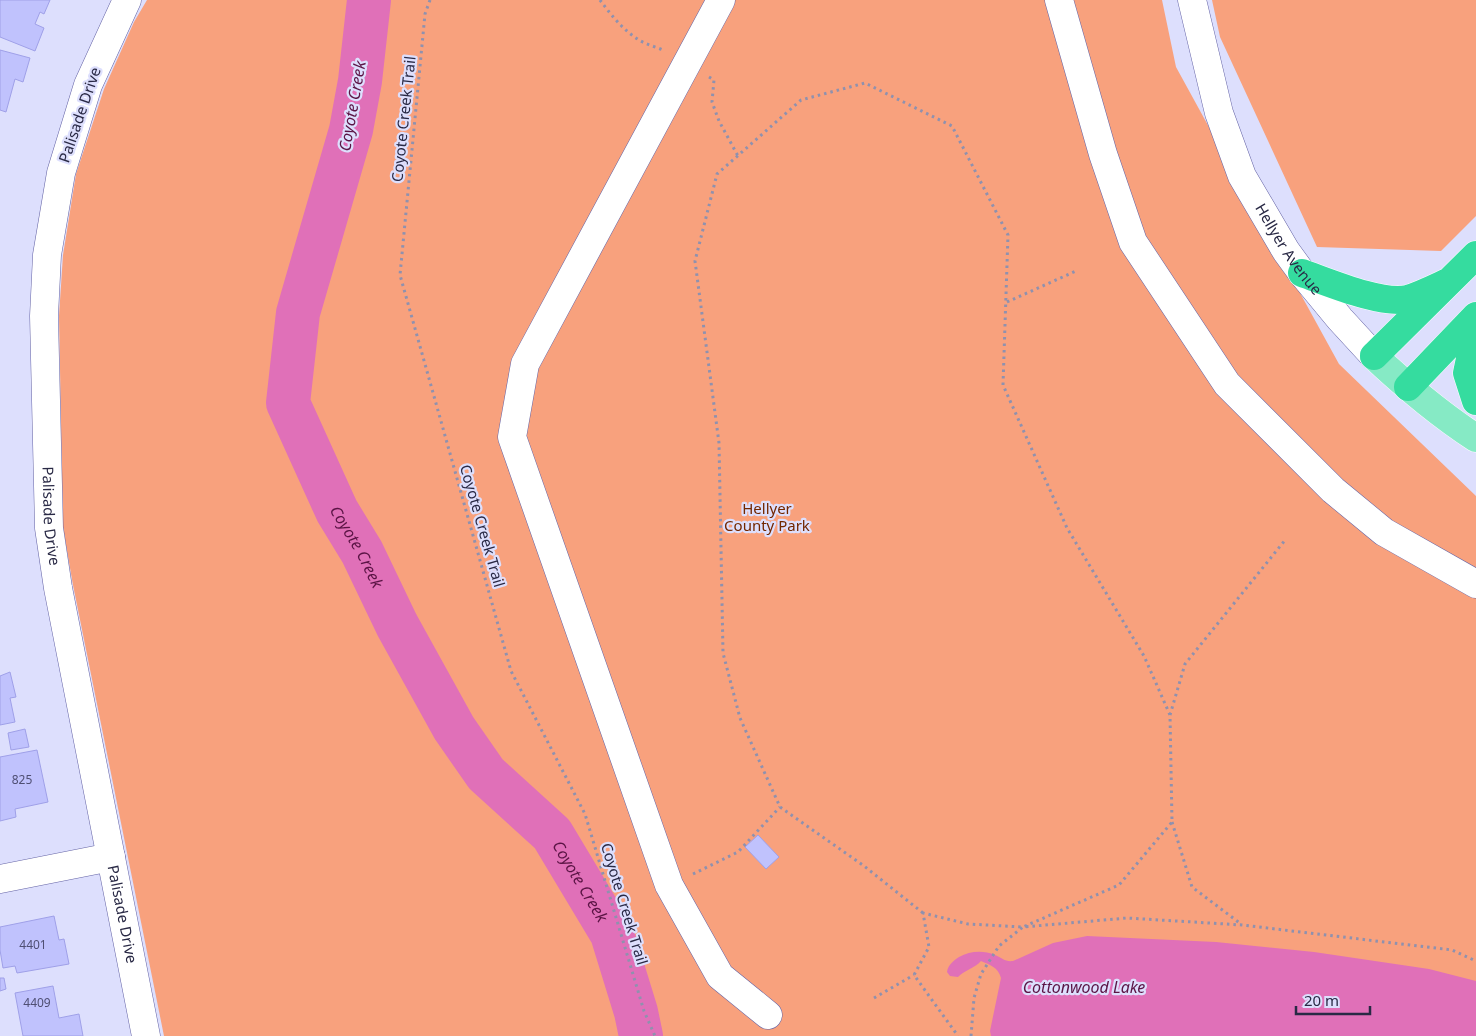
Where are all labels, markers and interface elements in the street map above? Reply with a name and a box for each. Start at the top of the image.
street label: Coyote Creek Trail [386,55,420,183]
water label: Coyote Creek [333,58,371,153]
street label: Palisade Drive [53,64,105,165]
street label: Hellyer Avenue [1251,199,1327,299]
street label: Coyote Creek Trail [456,462,510,589]
street label: Palisade Drive [39,466,66,567]
park label: Hellyer County Park [724,498,810,535]
water label: Coyote Creek [325,502,389,593]
house number: 825 [12,771,32,788]
water label: Coyote Creek [547,836,614,927]
street label: Coyote Creek Trail [597,840,653,967]
street label: Palisade Drive [104,863,142,965]
house number: 4401 [19,936,47,953]
water label: Cottonwood Lake [1023,976,1145,998]
scale bar [1296,984,1370,1016]
text: 20 m [1304,990,1339,1010]
house number: 4409 [23,994,51,1011]

